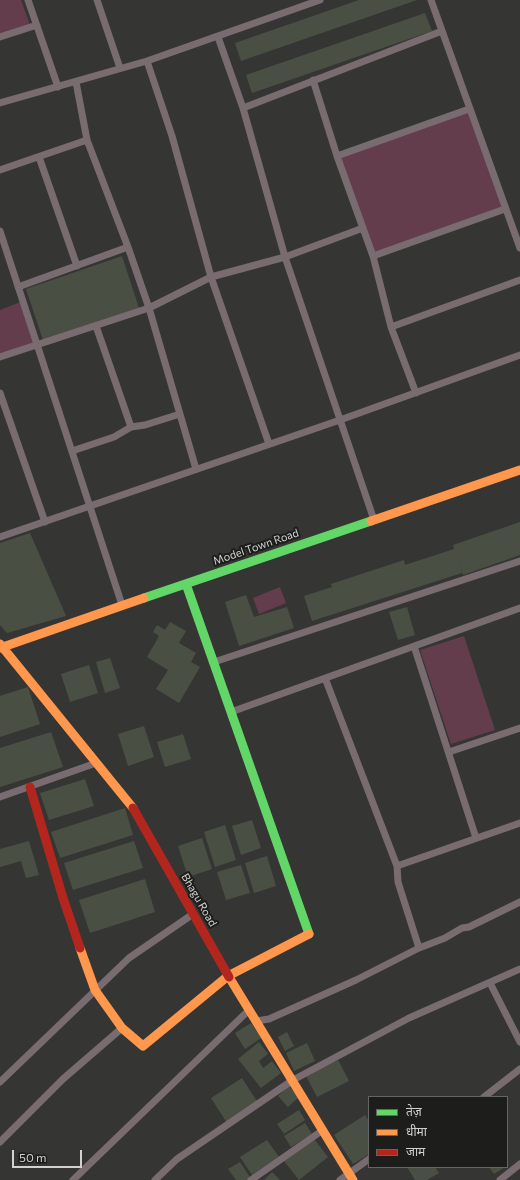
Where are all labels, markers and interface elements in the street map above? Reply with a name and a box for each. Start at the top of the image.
street label: Model Town Road [211,526,301,568]
street label: Bhagu Road [179,871,219,929]
legend [368,1096,508,1168]
text: तेज़ [406,1104,422,1118]
text: धीमा [406,1124,427,1138]
scale bar [14,1142,84,1168]
text: जाम [406,1144,425,1158]
text: 50 m [19,1150,47,1164]

